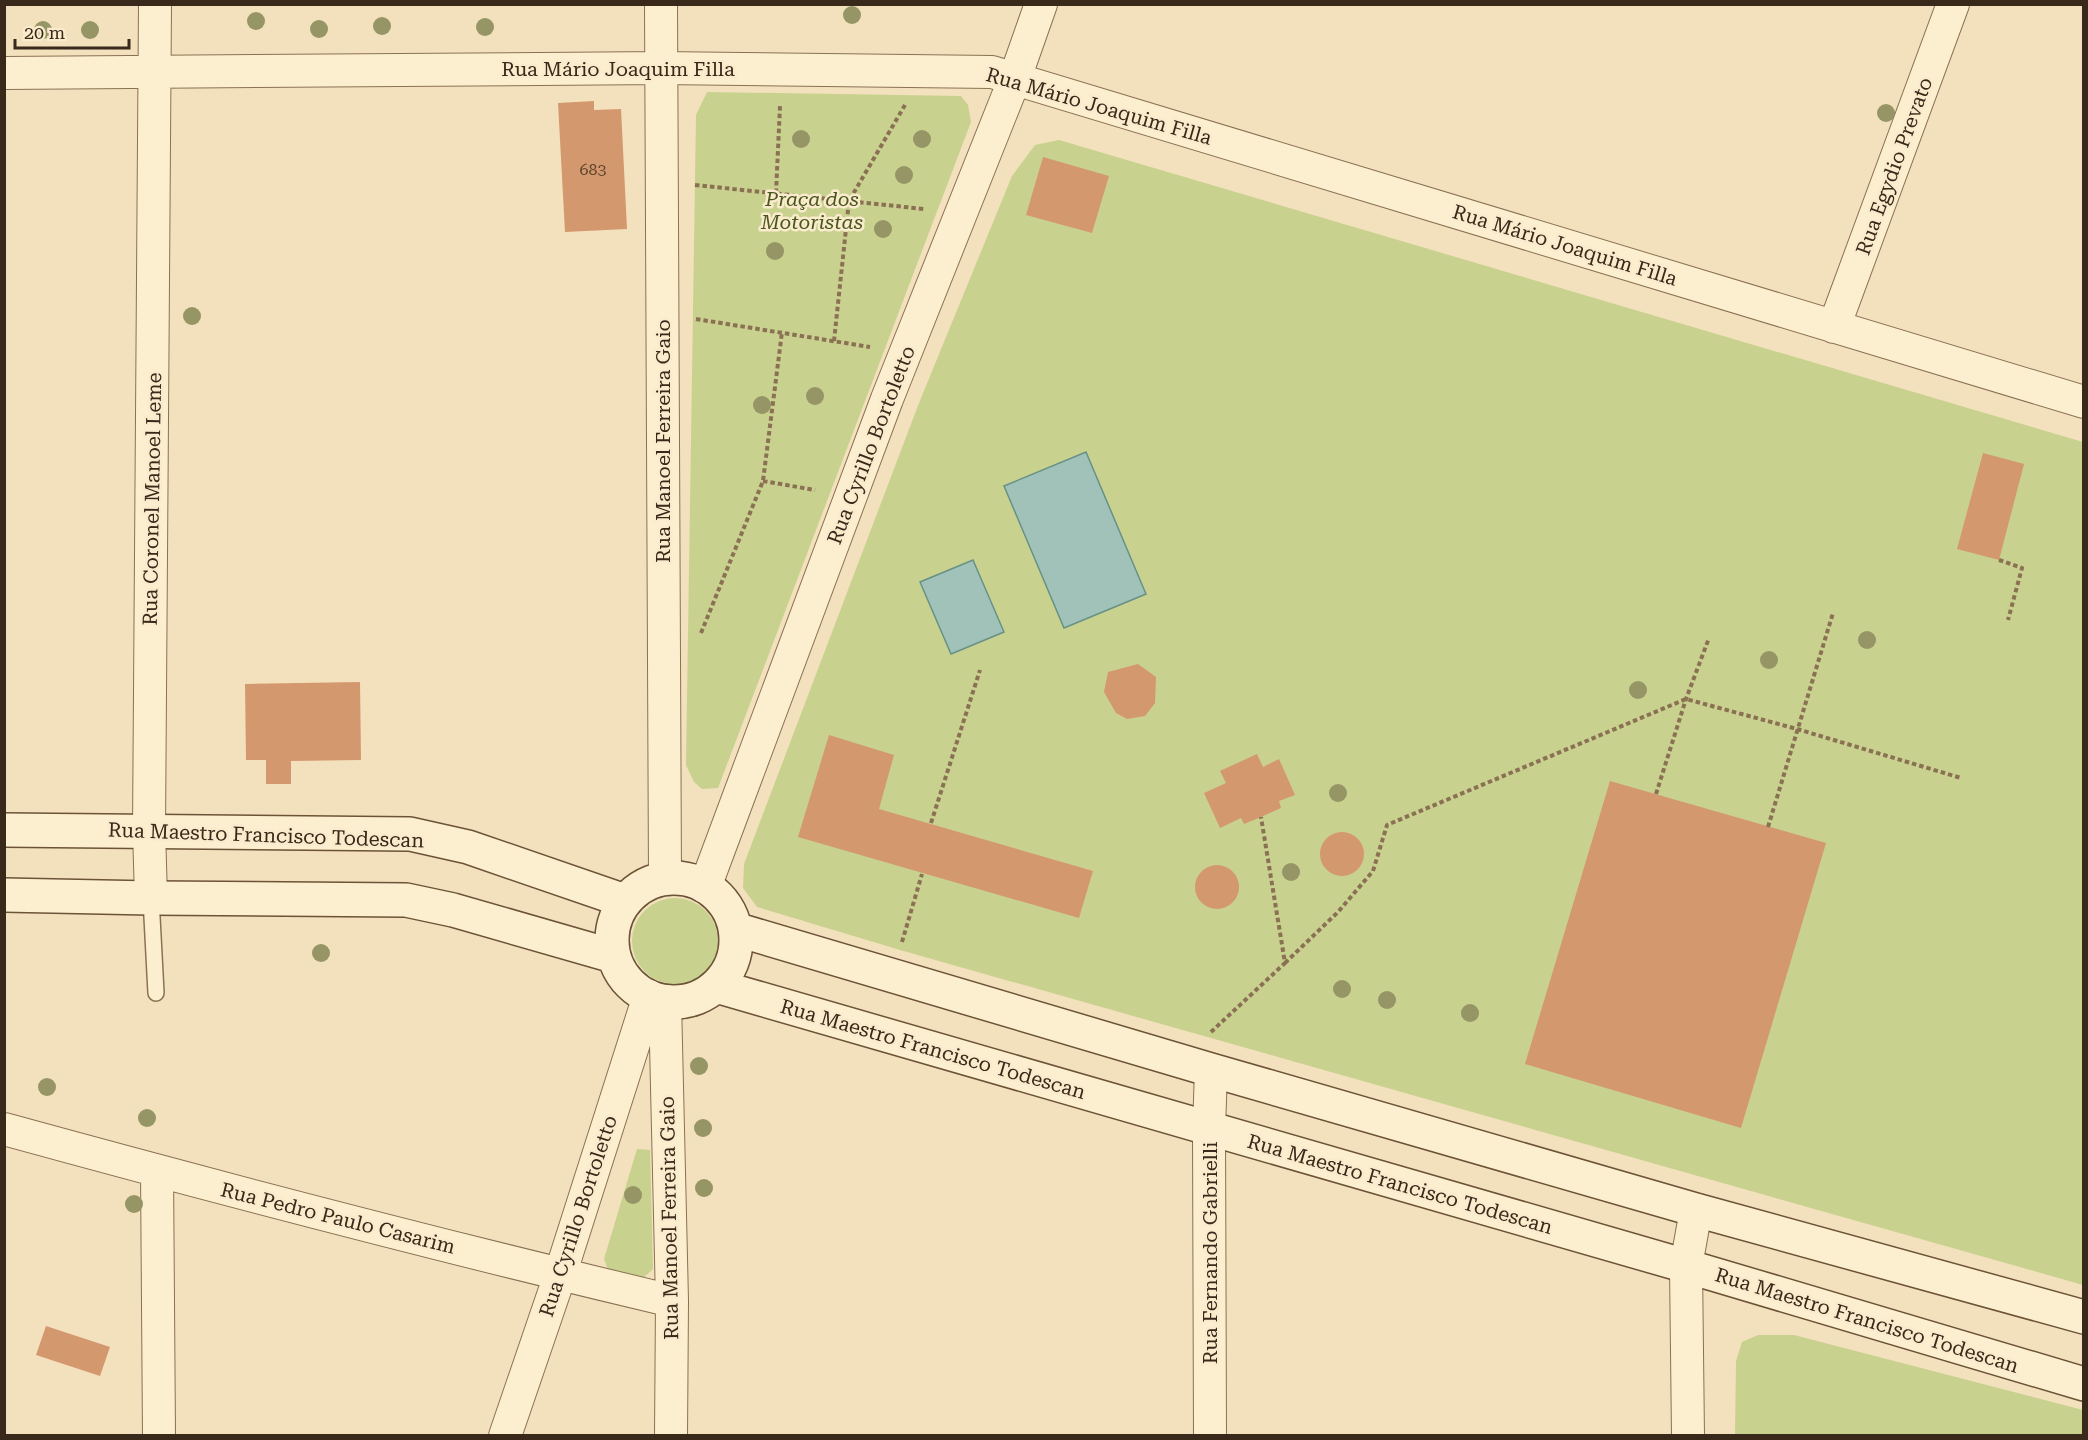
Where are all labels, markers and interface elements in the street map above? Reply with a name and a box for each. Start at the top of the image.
scale bar [15,12,129,50]
text: 20 m [24,22,65,43]
street label: Rua Mário Joaquim Filla [501,57,735,81]
street label: Rua Mário Joaquim Filla [983,62,1215,150]
street label: Rua Egydio Prevato [1851,74,1937,258]
house number: 683 [580,160,606,179]
park label: Praça dos Motoristas [760,187,863,234]
street label: Rua Mário Joaquim Filla [1450,199,1680,291]
street label: Rua Manoel Ferreira Gaio [651,319,675,563]
street label: Rua Cyrillo Bortoletto [822,342,920,548]
street label: Rua Coronel Manoel Leme [138,372,166,626]
street label: Rua Maestro Francisco Todescan [108,817,425,853]
street label: Rua Maestro Francisco Todescan [778,994,1088,1104]
street label: Rua Manoel Ferreira Gaio [655,1096,683,1340]
street label: Rua Cyrillo Bortoletto [534,1112,622,1320]
street label: Rua Maestro Francisco Todescan [1245,1129,1555,1239]
street label: Rua Fernando Gabrielli [1198,1142,1222,1364]
street label: Rua Pedro Paulo Casarim [218,1177,458,1259]
street label: Rua Maestro Francisco Todescan [1712,1262,2022,1378]

